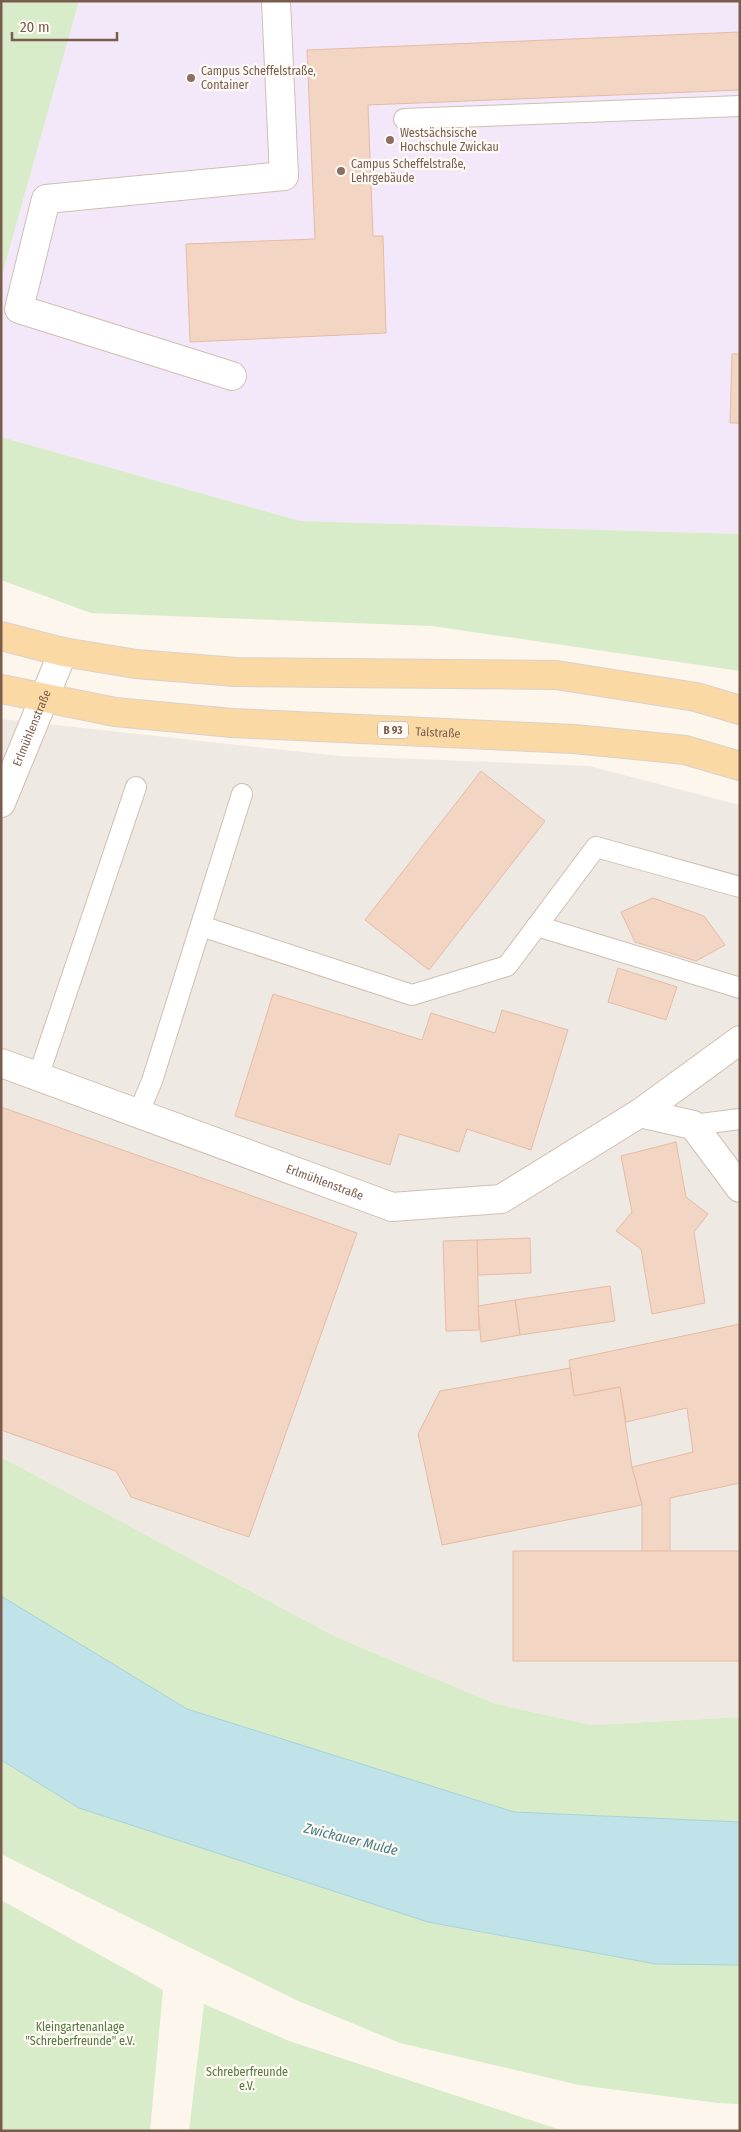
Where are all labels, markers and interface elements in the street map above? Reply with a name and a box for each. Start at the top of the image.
scale bar [12,10,118,42]
text: 20 m [20,18,50,36]
place label: Campus Scheffelstraße, Container [201,64,316,92]
marker: Campus Scheffelstraße, Container [185,72,197,84]
place label: Westsächsische Hochschule Zwickau [400,126,499,154]
marker: Westsächsische Hochschule Zwickau [384,134,396,146]
place label: Campus Scheffelstraße, Lehrgebäude [351,157,466,185]
marker: Campus Scheffelstraße, Lehrgebäude [335,165,347,177]
street label: Erlmühlenstraße [10,688,54,768]
road number: B 93 [378,722,408,738]
street label: Talstraße [415,725,461,741]
street label: Erlmühlenstraße [284,1162,365,1203]
water label: Zwickauer Mulde [301,1819,400,1859]
park label: Kleingartenanlage "Schreberfreunde" e.V. [25,2020,135,2048]
park label: Schreberfreunde e.V. [206,2065,288,2093]

